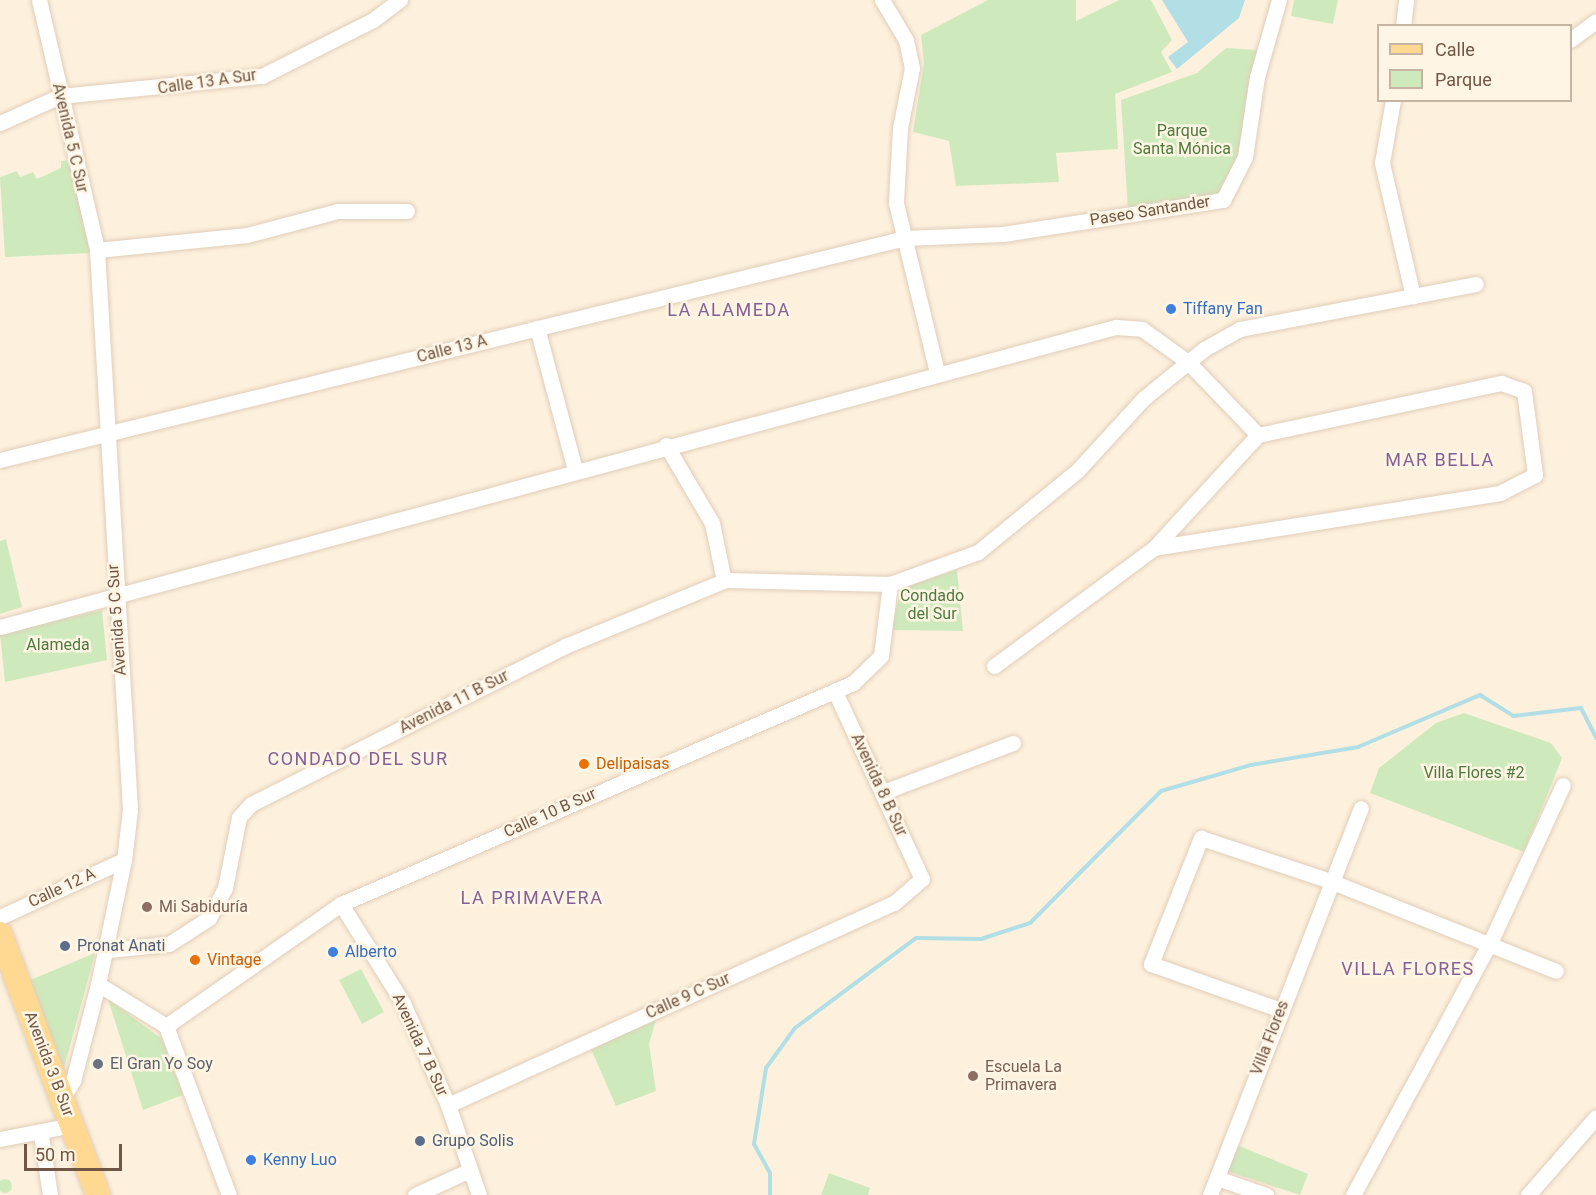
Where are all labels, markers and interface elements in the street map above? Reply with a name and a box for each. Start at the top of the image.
legend [1377,24,1572,102]
text: Calle [1435,39,1475,60]
street label: Calle 13 A Sur [156,66,258,98]
text: Parque [1435,69,1492,90]
street label: Avenida 5 C Sur [48,81,92,195]
park label: Parque Santa Mónica [1133,121,1231,159]
street label: Paseo Santander [1089,192,1211,230]
district label: LA ALAMEDA [667,299,791,321]
place label: Tiffany Fan [1183,299,1263,319]
marker: Tiffany Fan [1164,302,1178,316]
street label: Calle 13 A [415,331,489,367]
district label: MAR BELLA [1385,449,1495,471]
street label: Avenida 5 C Sur [104,564,130,676]
park label: Condado del Sur [900,586,964,624]
park label: Alameda [26,635,90,655]
street label: Avenida 11 B Sur [396,666,512,738]
street label: Avenida 8 B Sur [847,731,911,839]
district label: CONDADO DEL SUR [267,748,449,770]
place label: Delipaisas [596,754,670,774]
marker: Delipaisas [577,757,591,771]
park label: Villa Flores #2 [1423,763,1525,783]
street label: Calle 10 B Sur [501,784,599,842]
street label: Calle 12 A [25,864,99,912]
district label: LA PRIMAVERA [461,887,603,909]
place label: Mi Sabiduría [159,897,248,917]
marker: Mi Sabiduría [140,900,154,914]
place label: Pronat Anati [77,936,165,956]
marker: Pronat Anati [58,939,72,953]
place label: Alberto [345,942,397,962]
marker: Alberto [326,945,340,959]
place label: Vintage [207,950,261,970]
marker: Vintage [188,953,202,967]
district label: VILLA FLORES [1341,958,1475,980]
street label: Calle 9 C Sur [643,969,733,1023]
street label: Avenida 7 B Sur [388,991,452,1099]
street label: Villa Flores [1247,998,1293,1078]
street label: Avenida 3 B Sur [20,1009,78,1119]
place label: El Gran Yo Soy [110,1054,213,1074]
marker: El Gran Yo Soy [91,1057,105,1071]
place label: Escuela La Primavera [985,1057,1062,1095]
marker: Escuela La Primavera [966,1069,980,1083]
place label: Grupo Solis [432,1131,514,1151]
scale bar [27,1132,124,1170]
marker: Grupo Solis [413,1134,427,1148]
text: 50 m [35,1144,75,1165]
place label: Kenny Luo [263,1150,337,1170]
marker: Kenny Luo [244,1153,258,1167]

